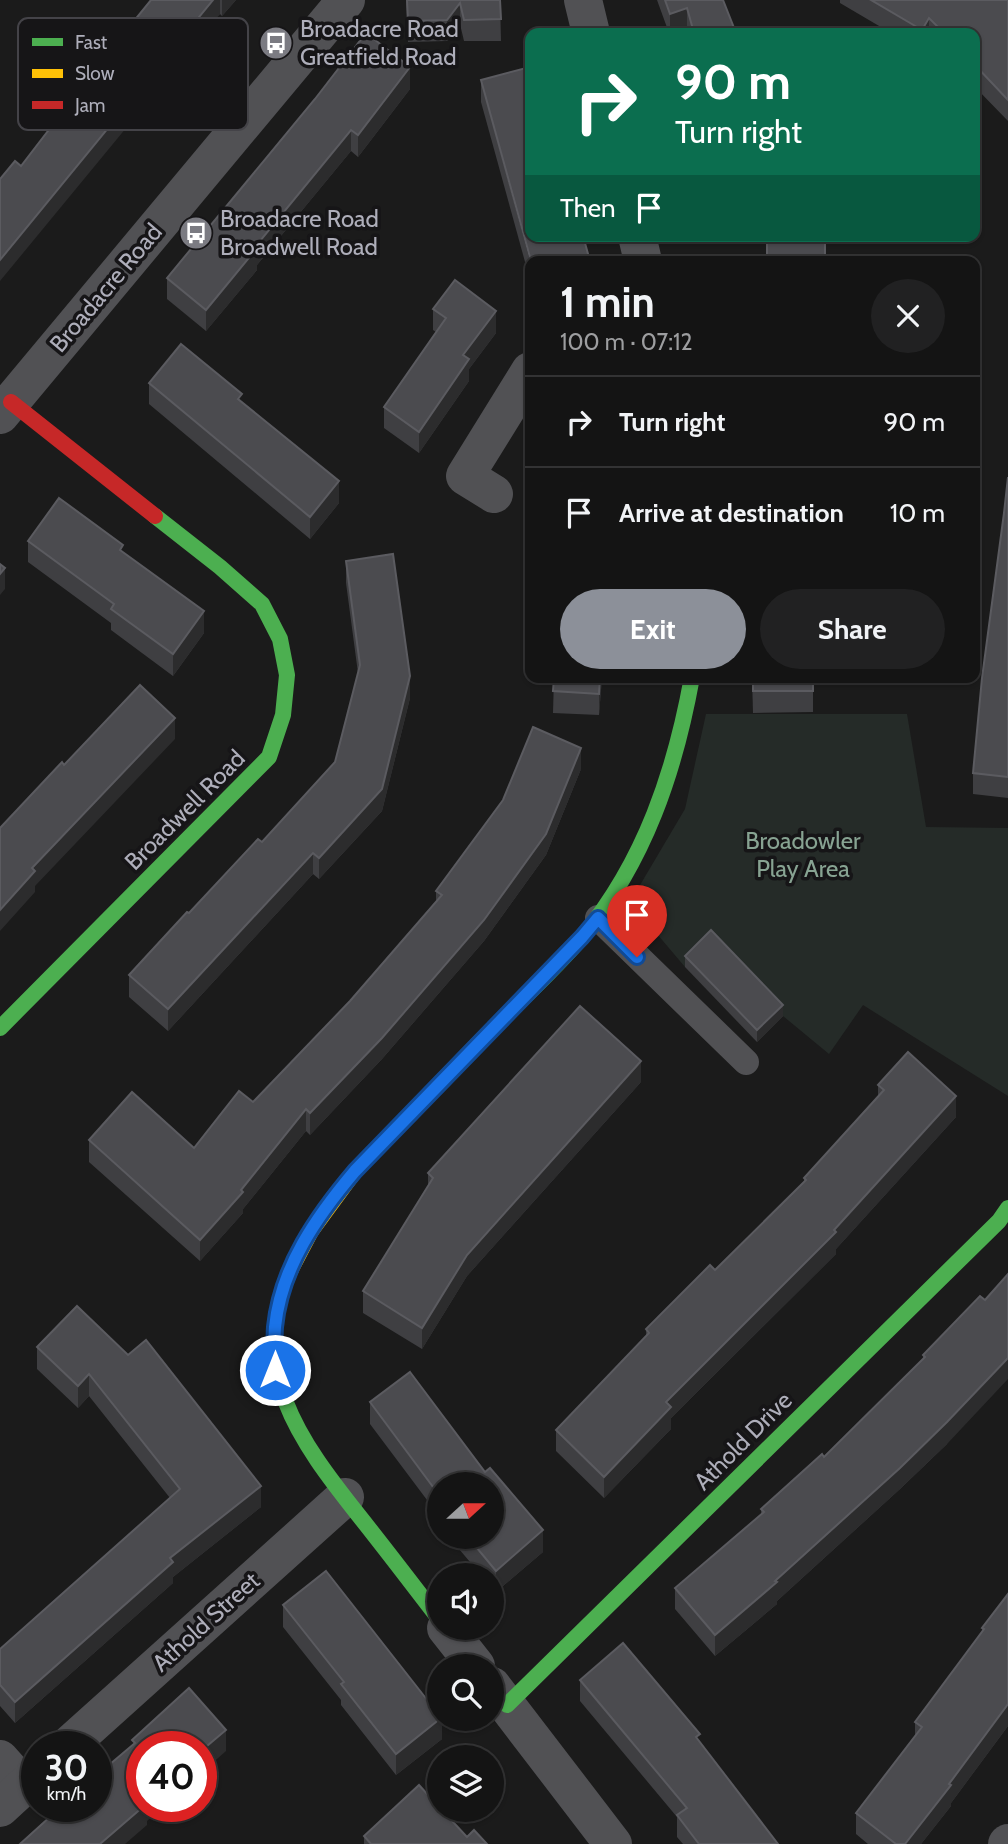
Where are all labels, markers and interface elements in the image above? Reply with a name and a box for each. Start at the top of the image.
place label: Broadacre Road Greatfield Road [300,14,459,71]
legend [18,18,248,130]
bus stop icon: Broadacre Road Greatfield Road [257,24,295,62]
text: Fast [75,31,108,54]
text: 90 m [675,52,791,111]
icon: right [560,56,651,147]
text: Slow [75,62,115,85]
text: Jam [74,94,105,117]
text: Turn right [675,112,802,151]
icon: arrive [630,189,668,227]
text: Then [560,192,616,224]
place label: Broadacre Road Broadwell Road [220,204,379,261]
bus stop icon: Broadacre Road Broadwell Road [177,214,215,252]
street label: Broadacre Road [43,217,168,358]
text: 1 min [560,276,655,328]
button: close [871,279,945,353]
text: 100 m · 07:12 [560,328,692,356]
icon: right [560,403,598,441]
text: Turn right [619,406,725,438]
text: 90 m [883,406,945,438]
icon: arrive [560,494,598,532]
text: Arrive at destination [619,497,844,529]
text: 10 m [890,497,945,529]
button: Exit [560,589,746,669]
button: Share [760,589,945,669]
street label: Broadwell Road [119,744,251,876]
park label: Broadowler Play Area [745,826,861,883]
pin [607,885,667,957]
icon: arrive [618,896,656,934]
position arrow [238,1333,312,1407]
street label: Athold Drive [688,1386,798,1496]
north arrow [427,1472,504,1549]
map controls [427,1472,504,1822]
button: sound [427,1563,504,1640]
street label: Athold Street [146,1566,265,1677]
button: search [427,1654,504,1731]
speed limit sign: 40 [126,1731,217,1822]
button: layers [427,1745,504,1822]
text: 30 [45,1746,88,1789]
text: km/h [47,1783,86,1805]

